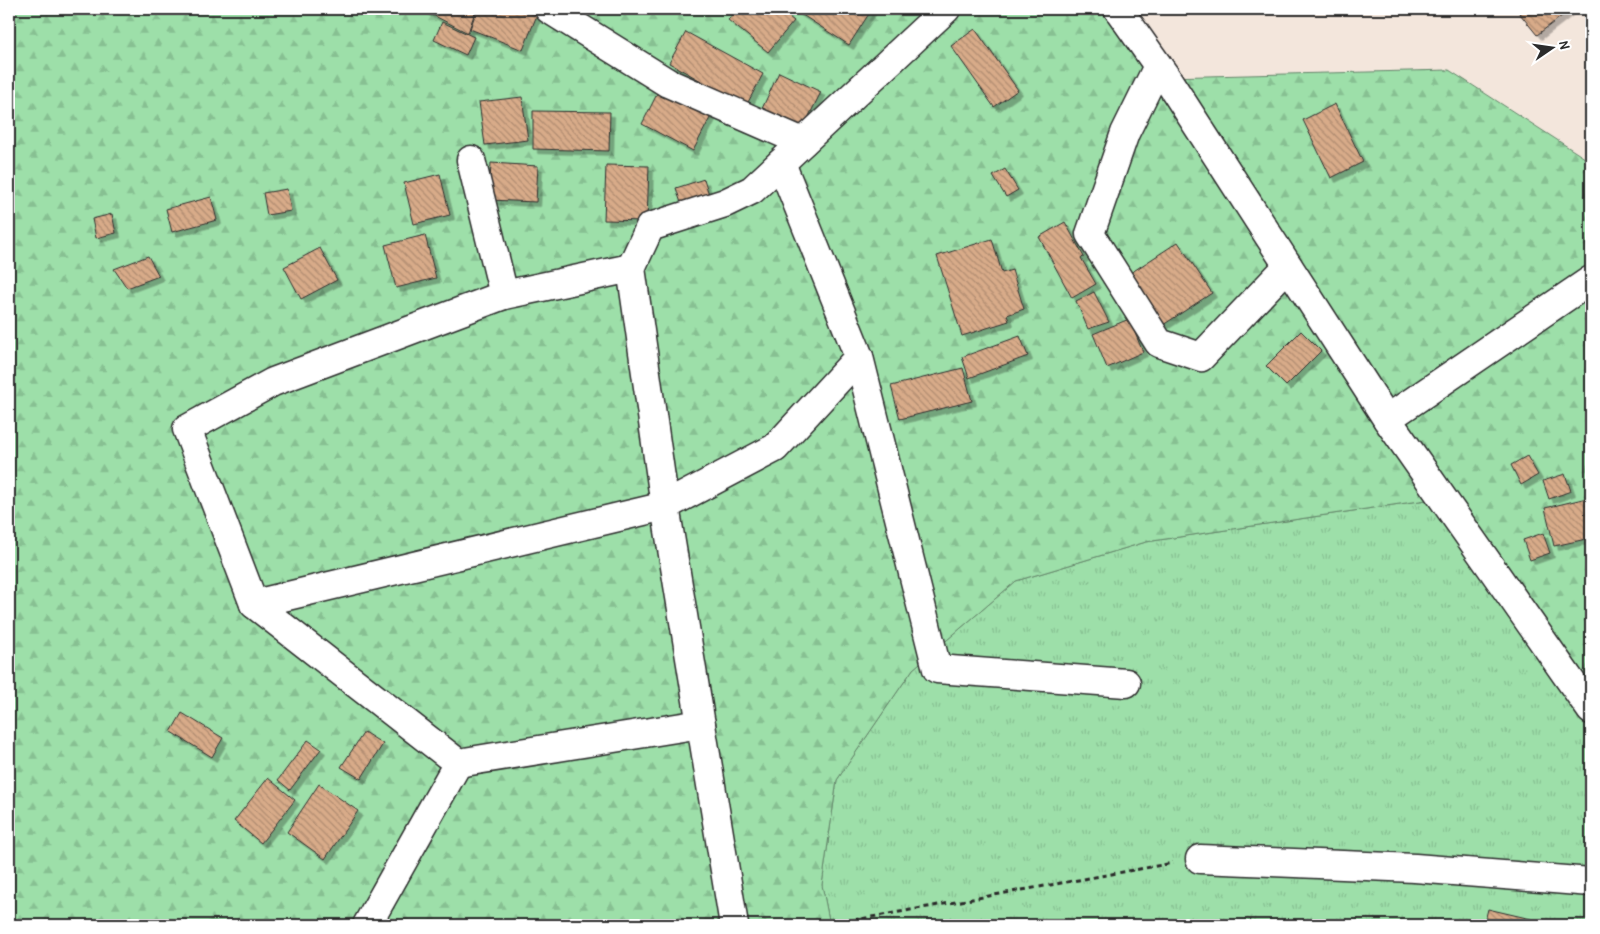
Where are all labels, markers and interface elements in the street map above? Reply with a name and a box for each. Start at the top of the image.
north arrow [1528,22,1578,72]
text: N [1555,39,1575,51]

